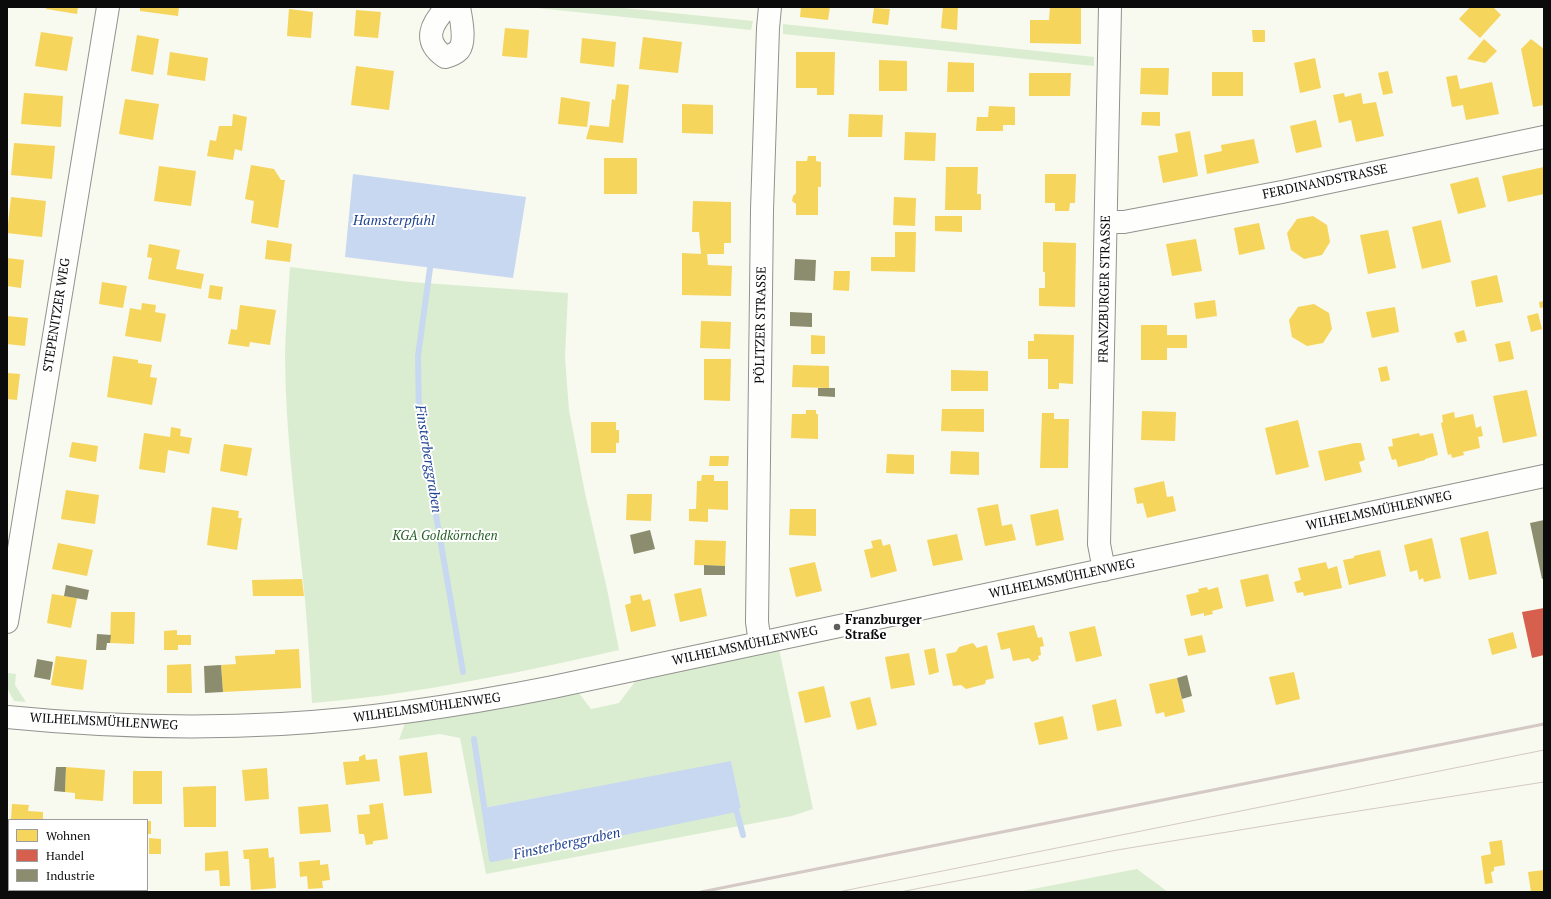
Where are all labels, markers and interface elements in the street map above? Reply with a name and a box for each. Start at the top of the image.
street label: FERDINANDSTRASSE [1261,161,1389,203]
water label: Hamsterpfuhl [353,213,435,229]
street label: FRANZBURGER STRASSE [1096,215,1114,363]
street label: STEPENITZER WEG [40,257,74,373]
street label: PÖLITZER STRASSE [752,266,770,384]
water label: Finsterberggraben [411,404,445,514]
street label: WILHELMSMÜHLENWEG [1305,488,1453,534]
park label: KGA Goldkörnchen [392,528,498,544]
street label: WILHELMSMÜHLENWEG [988,556,1136,602]
place label: Franzburger Straße [845,612,922,643]
marker: Franzburger Straße [832,622,842,632]
street label: WILHELMSMÜHLENWEG [671,623,819,669]
street label: WILHELMSMÜHLENWEG [352,690,502,726]
street label: WILHELMSMÜHLENWEG [29,710,179,734]
legend [8,819,148,891]
water label: Finsterberggraben [512,824,622,864]
text: Wohnen [46,828,90,843]
text: Handel [46,848,84,863]
text: Industrie [46,868,95,883]

